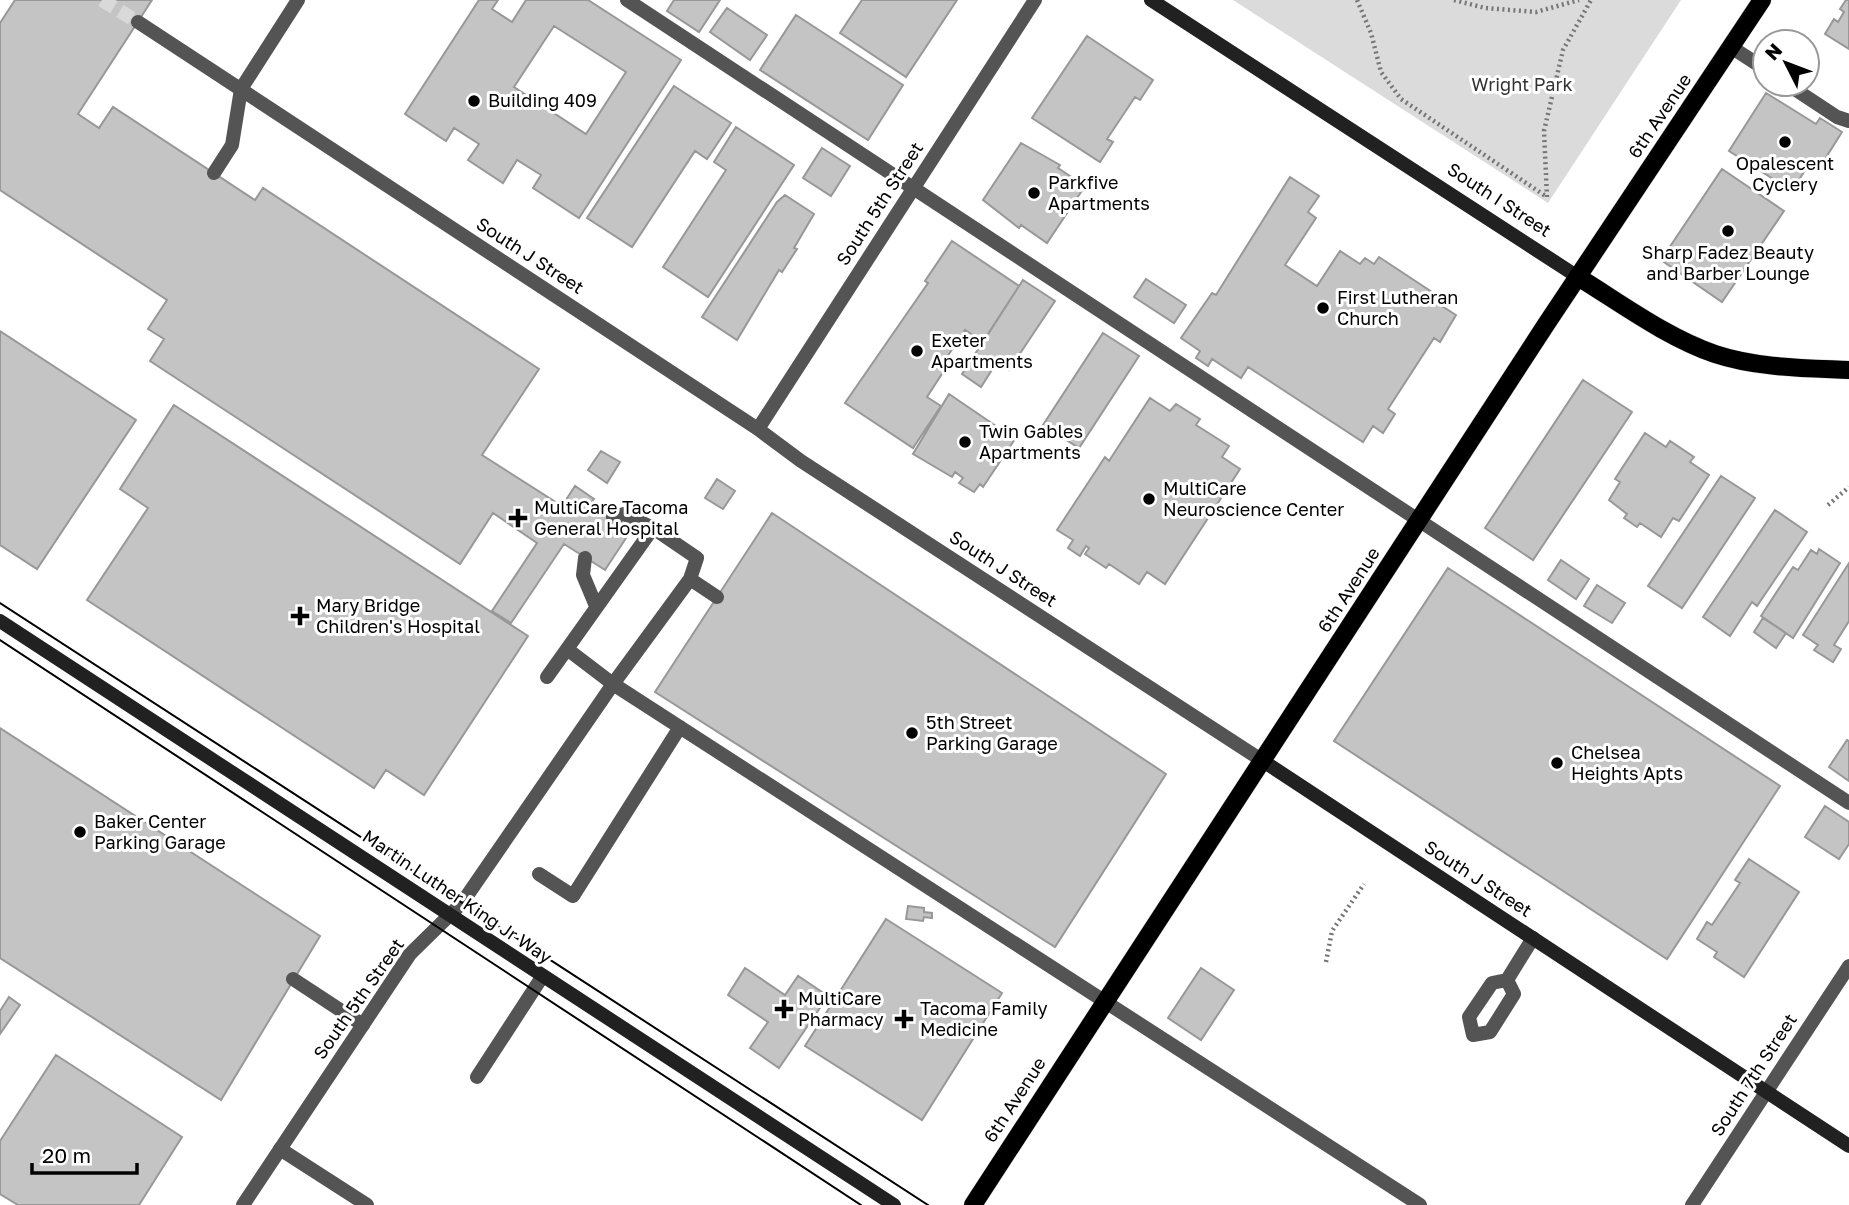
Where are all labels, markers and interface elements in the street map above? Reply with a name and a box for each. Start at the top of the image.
north arrow [1751,28,1821,98]
text: N [1760,38,1786,64]
street label: 6th Avenue [1623,69,1695,162]
park label: Wright Park [1471,73,1573,95]
place label: Building 409 [488,89,597,111]
marker: Building 409 [466,93,482,109]
marker: Opalescent Cyclery [1777,134,1793,150]
street label: South 5th Street [831,138,927,269]
place label: Opalescent Cyclery [1736,152,1834,195]
street label: South I Street [1443,157,1556,241]
place label: Parkfive Apartments [1048,171,1150,214]
marker: Parkfive Apartments [1026,185,1042,201]
street label: South J Street [473,212,588,298]
marker: Sharp Fadez Beauty and Barber Lounge [1720,223,1736,239]
place label: Sharp Fadez Beauty and Barber Lounge [1642,241,1814,284]
place label: First Lutheran Church [1337,286,1458,329]
marker: First Lutheran Church [1315,300,1331,316]
place label: Exeter Apartments [931,329,1033,372]
marker: Exeter Apartments [909,343,925,359]
place label: Twin Gables Apartments [979,420,1083,463]
marker: Twin Gables Apartments [957,434,973,450]
place label: MultiCare Neuroscience Center [1163,477,1344,520]
marker: MultiCare Neuroscience Center [1141,491,1157,507]
place label: MultiCare Tacoma General Hospital [534,496,688,539]
marker: MultiCare Tacoma General Hospital [508,508,528,528]
street label: South J Street [946,525,1061,611]
street label: 6th Avenue [1312,543,1384,636]
place label: Mary Bridge Children's Hospital [316,594,480,637]
marker: Mary Bridge Children's Hospital [290,606,310,626]
place label: 5th Street Parking Garage [926,711,1058,754]
marker: 5th Street Parking Garage [904,725,920,741]
place label: Chelsea Heights Apts [1571,741,1683,784]
marker: Chelsea Heights Apts [1549,755,1565,771]
place label: Baker Center Parking Garage [94,810,226,853]
marker: Baker Center Parking Garage [72,824,88,840]
street label: Martin Luther King Jr Way [359,825,556,968]
street label: South J Street [1421,835,1536,921]
street label: South 5th Street [308,934,408,1063]
place label: MultiCare Pharmacy [798,987,884,1030]
place label: Tacoma Family Medicine [920,997,1048,1040]
marker: MultiCare Pharmacy [776,1001,792,1017]
marker: Tacoma Family Medicine [894,1009,914,1029]
street label: South 7th Street [1705,1009,1801,1140]
street label: 6th Avenue [978,1053,1050,1146]
scale bar [32,1132,136,1176]
text: 20 m [42,1142,91,1168]

